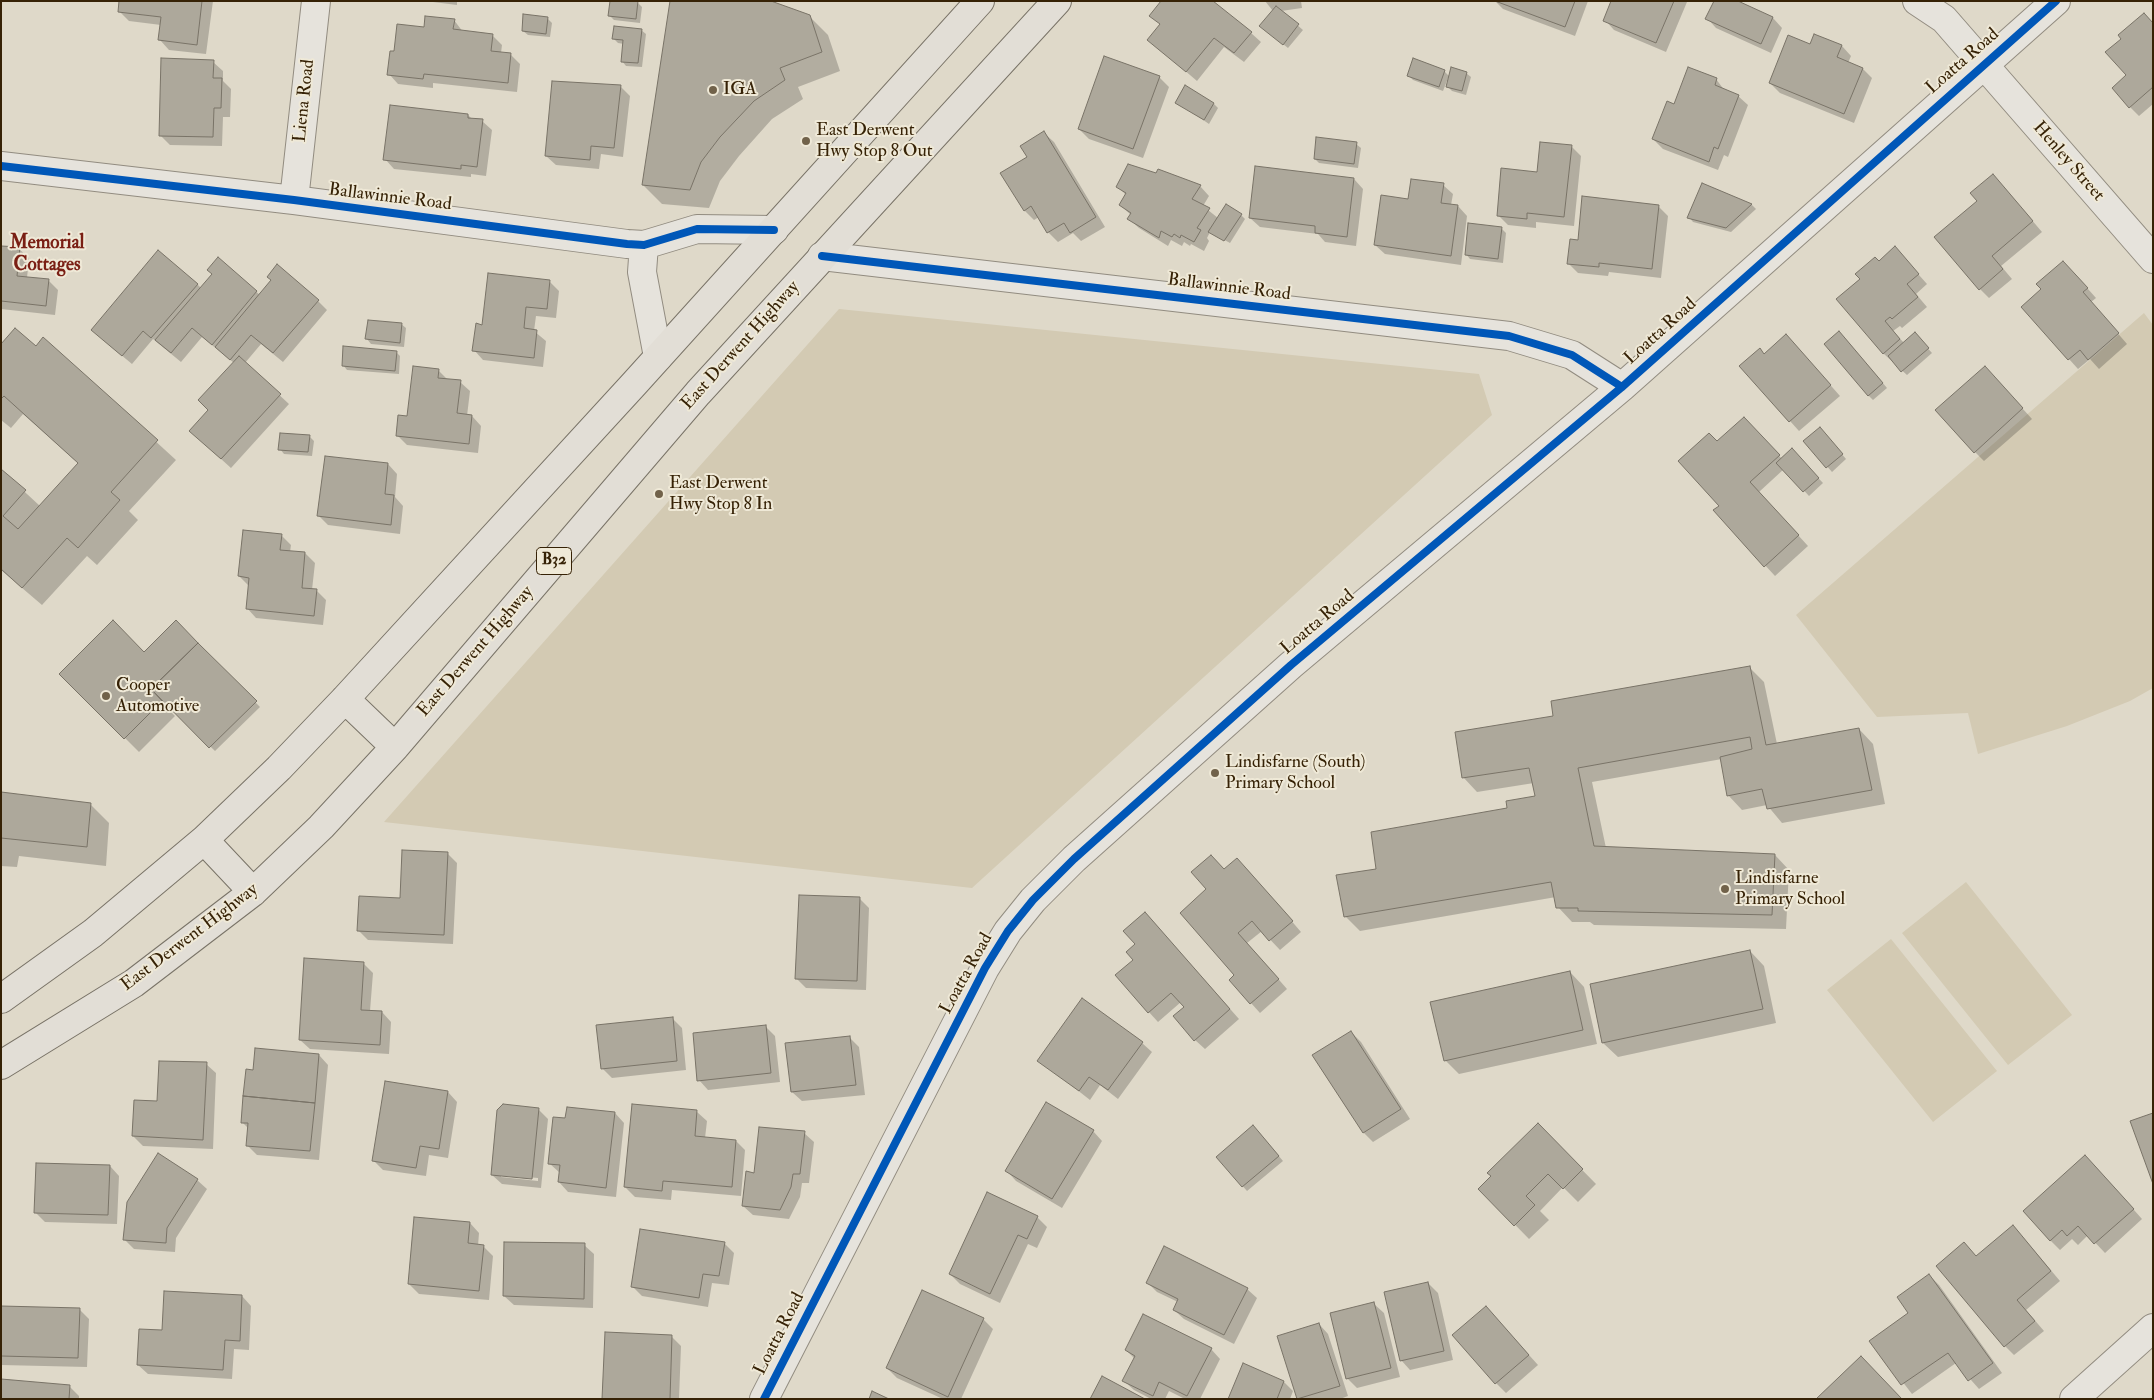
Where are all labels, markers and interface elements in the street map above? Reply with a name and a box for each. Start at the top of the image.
street label: Loatta Road [1922,24,2004,100]
street label: Liena Road [290,58,320,144]
place label: IGA [723,79,757,101]
marker: IGA [707,84,719,96]
street label: Henley Street [2028,118,2108,206]
place label: East Derwent Hwy Stop 8 Out [816,120,933,162]
marker: East Derwent Hwy Stop 8 Out [800,135,812,147]
street label: Ballawinnie Road [327,180,453,216]
district label: Memorial Cottages [10,233,84,277]
street label: Ballawinnie Road [1166,270,1292,306]
street label: East Derwent Highway [677,277,805,415]
street label: Loatta Road [1620,294,1702,370]
place label: East Derwent Hwy Stop 8 In [669,473,772,516]
marker: East Derwent Hwy Stop 8 In [653,488,665,500]
road number: B32 [536,548,572,574]
street label: East Derwent Highway [413,582,539,722]
street label: Loatta Road [1277,586,1359,660]
place label: Cooper Automotive [116,675,199,718]
marker: Cooper Automotive [100,690,112,702]
place label: Lindisfarne (South) Primary School [1225,752,1365,794]
marker: Lindisfarne (South) Primary School [1209,767,1221,779]
place label: Lindisfarne Primary School [1735,868,1845,911]
street label: East Derwent Highway [117,879,263,997]
marker: Lindisfarne Primary School [1719,883,1731,895]
street label: Loatta Road [936,930,998,1018]
street label: Loatta Road [750,1289,810,1379]

